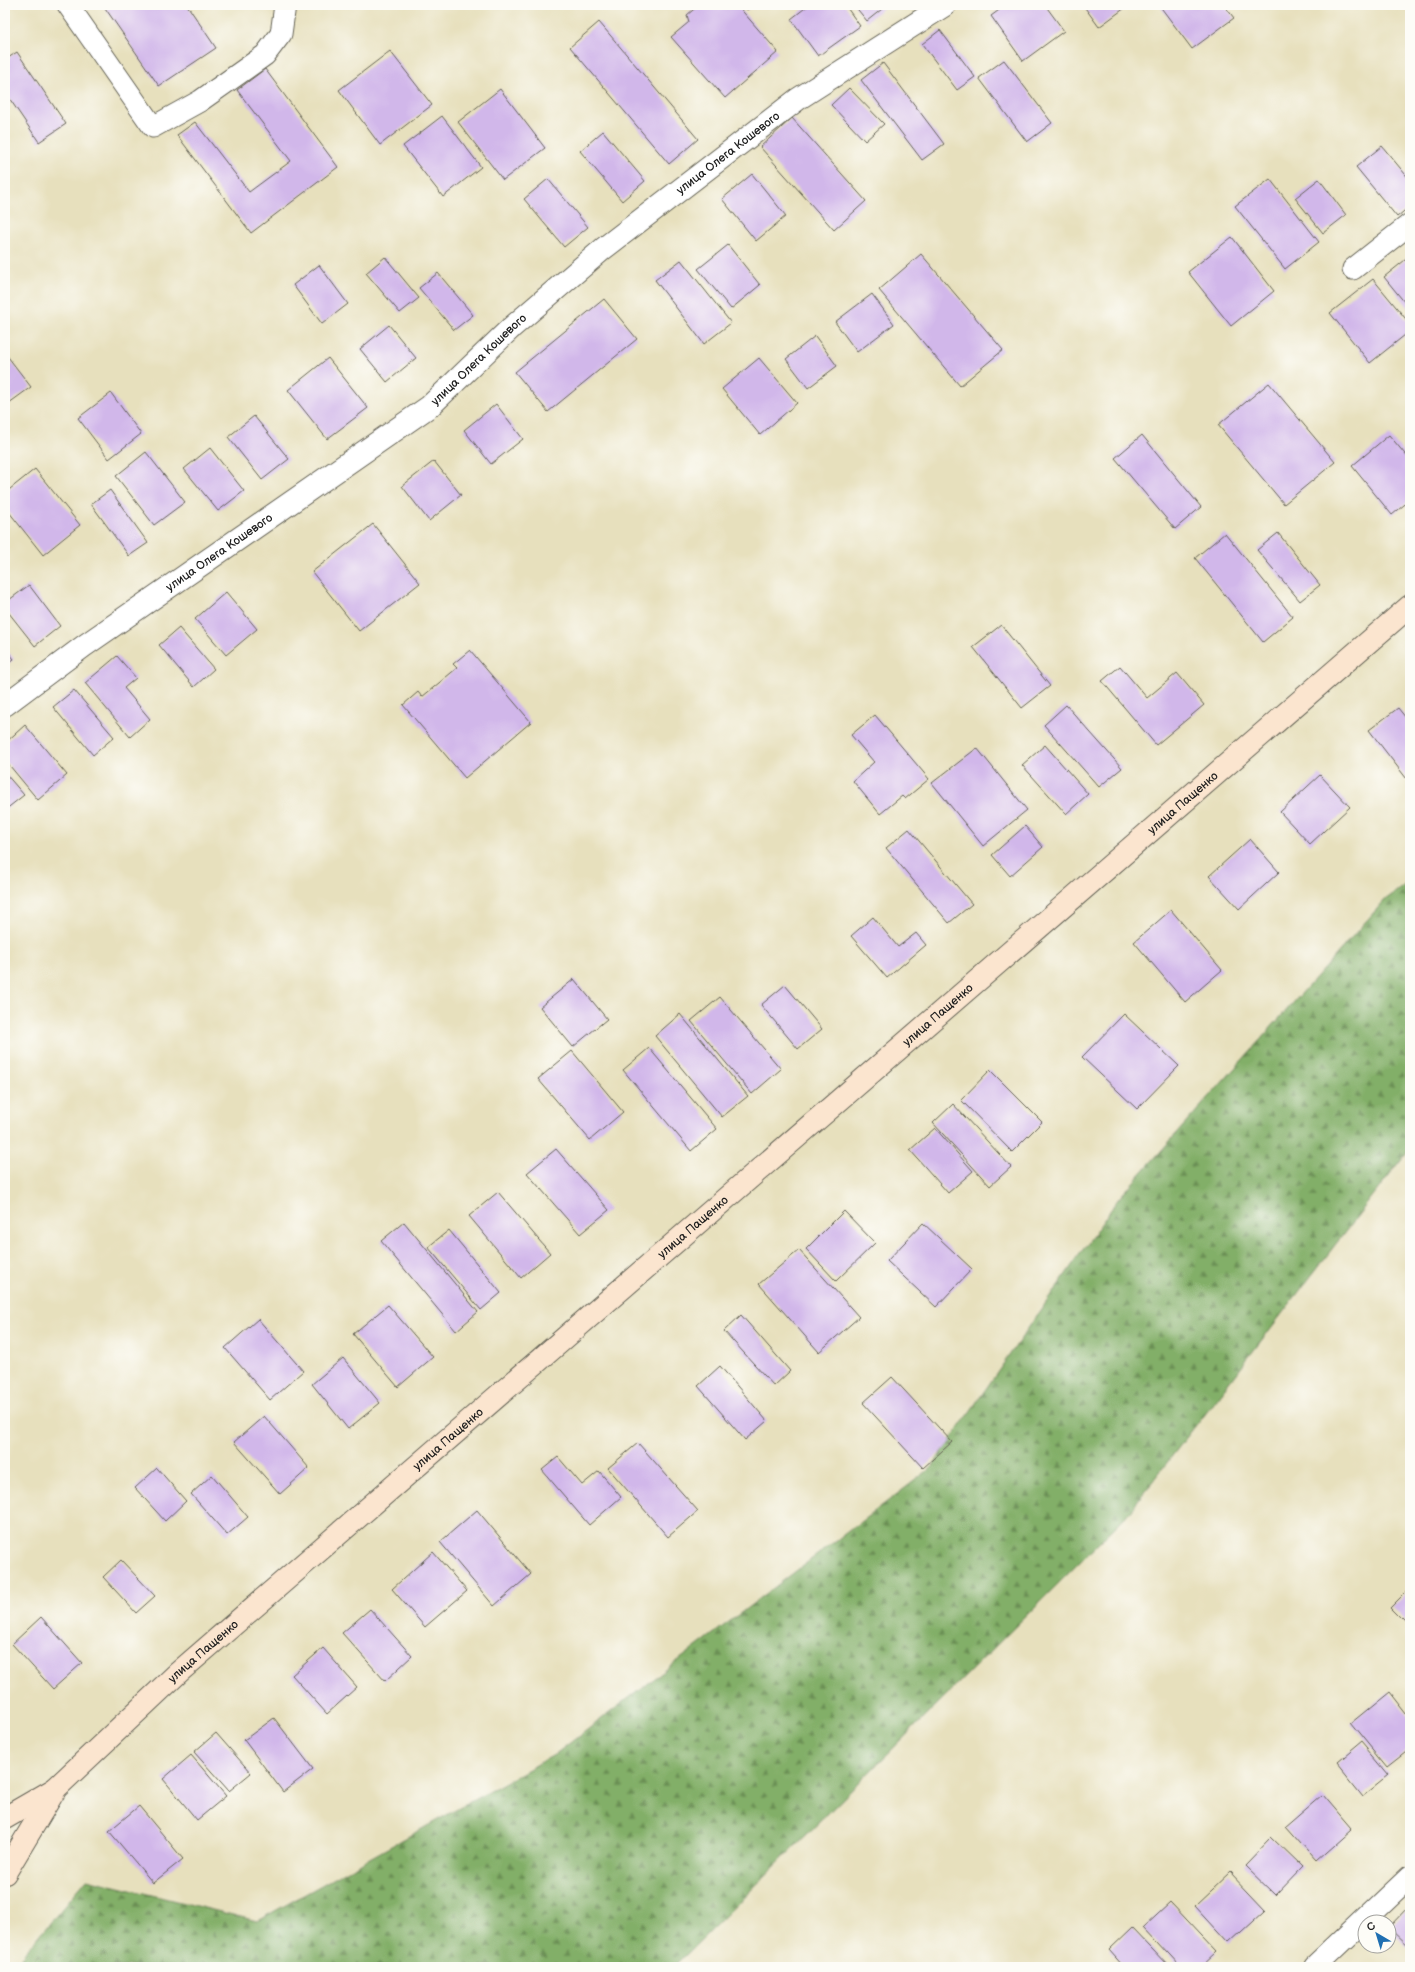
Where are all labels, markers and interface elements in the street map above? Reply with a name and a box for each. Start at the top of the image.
street label: улица Олега Кошевого [673,109,783,198]
street label: улица Олега Кошевого [428,311,530,409]
street label: улица Олега Кошевого [163,510,276,595]
street label: улица Пащенко [1145,769,1221,838]
street label: улица Пащенко [900,981,976,1050]
street label: улица Пащенко [655,1193,732,1262]
street label: улица Пащенко [410,1405,487,1474]
street label: улица Пащенко [165,1617,242,1686]
north arrow [1357,1914,1397,1954]
text: С [1364,1919,1378,1934]

